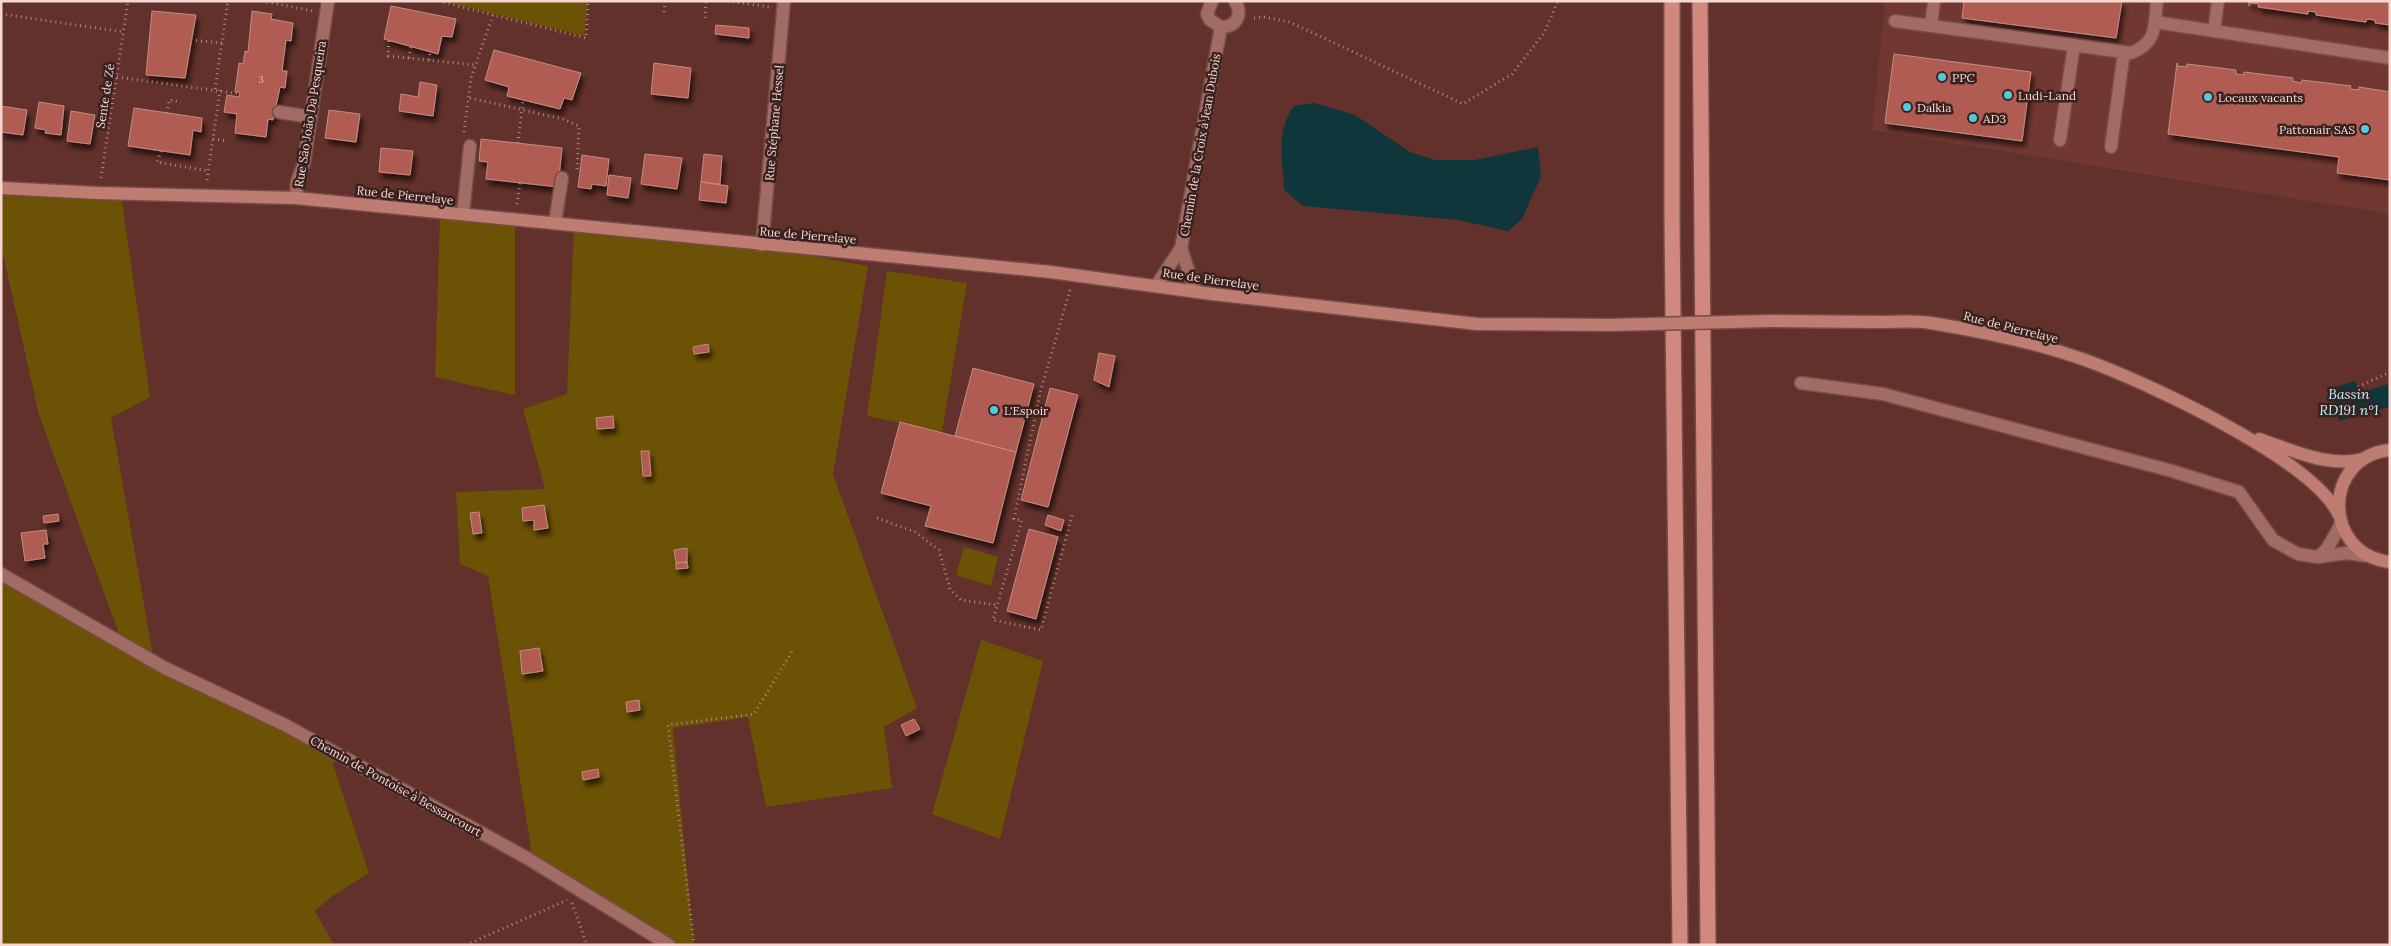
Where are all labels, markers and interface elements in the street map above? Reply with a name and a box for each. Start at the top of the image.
street label: Rue São João Da Pesqueira [291,40,329,188]
street label: Chemin de la Croix à Jean Dubois [1177,52,1224,238]
street label: Sente de Zé [92,62,118,129]
street label: Rue Stéphane Hessel [761,64,787,182]
place label: PPC [1952,70,1975,85]
marker: PPC [1936,71,1948,83]
house number: 3 [258,73,264,86]
place label: Ludi-Land [2018,88,2076,103]
marker: Ludi-Land [2002,89,2014,101]
place label: Locaux vacants [2218,90,2304,105]
marker: Locaux vacants [2202,91,2214,103]
place label: Dalkia [1917,100,1951,115]
marker: Dalkia [1901,101,1913,113]
place label: AD3 [1982,111,2006,126]
marker: AD3 [1967,112,1979,124]
place label: Pattonair SAS [2279,122,2355,137]
marker: Pattonair SAS [2359,123,2371,135]
street label: Rue de Pierrelaye [356,182,455,208]
street label: Rue de Pierrelaye [759,223,858,247]
street label: Rue de Pierrelaye [1162,265,1261,293]
street label: Rue de Pierrelaye [1962,308,2060,346]
water label: Bassin RD191 n°1 [2319,385,2379,419]
place label: L'Espoir [1004,403,1049,418]
marker: L'Espoir [988,404,1000,416]
street label: Chemin de Pontoise à Bessancourt [308,733,485,840]

